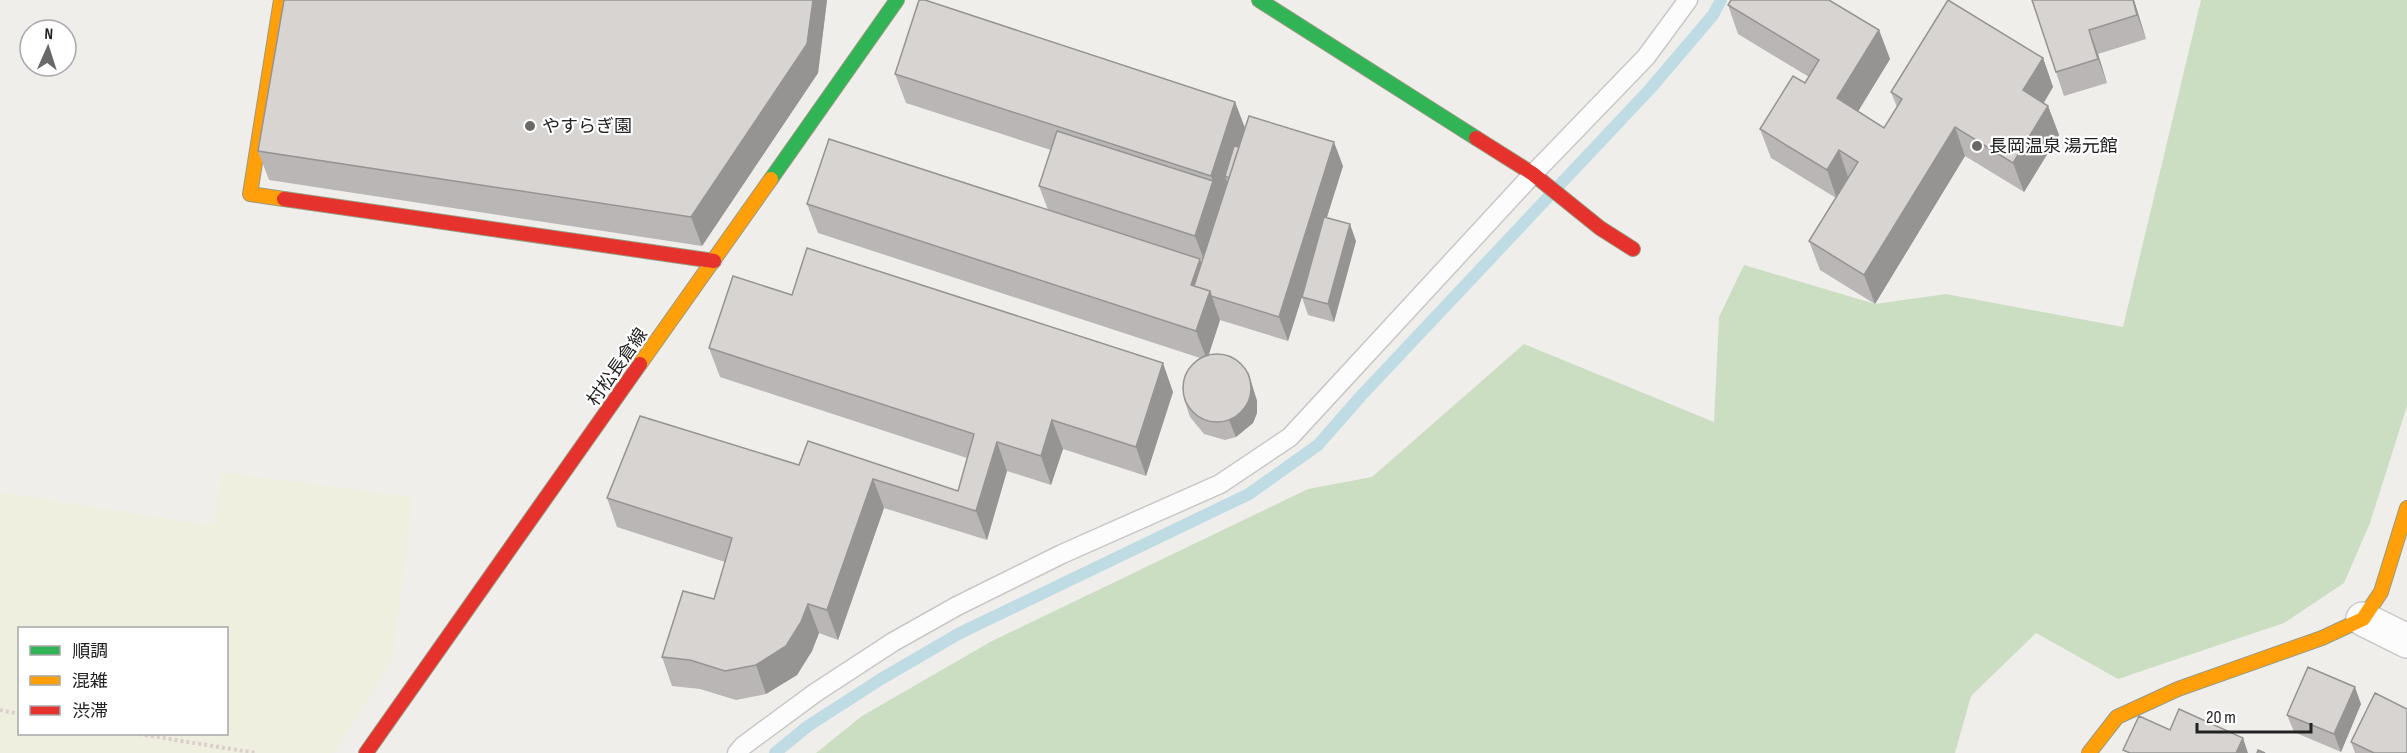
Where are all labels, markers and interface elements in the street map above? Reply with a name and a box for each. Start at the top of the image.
north arrow [18,18,78,78]
text: N [44,25,53,44]
place label: やすらぎ園 [542,116,632,137]
marker: やすらぎ園 [523,119,537,133]
place label: 長岡温泉 湯元館 [1989,136,2118,157]
marker: 長岡温泉 湯元館 [1970,139,1984,153]
street label: 村松長倉線 [583,324,652,410]
legend [18,627,228,735]
text: 順調 [72,641,108,662]
text: 混雑 [72,671,108,692]
scale bar [2197,696,2311,734]
text: 渋滞 [72,701,108,722]
text: 20 m [2206,707,2236,728]

